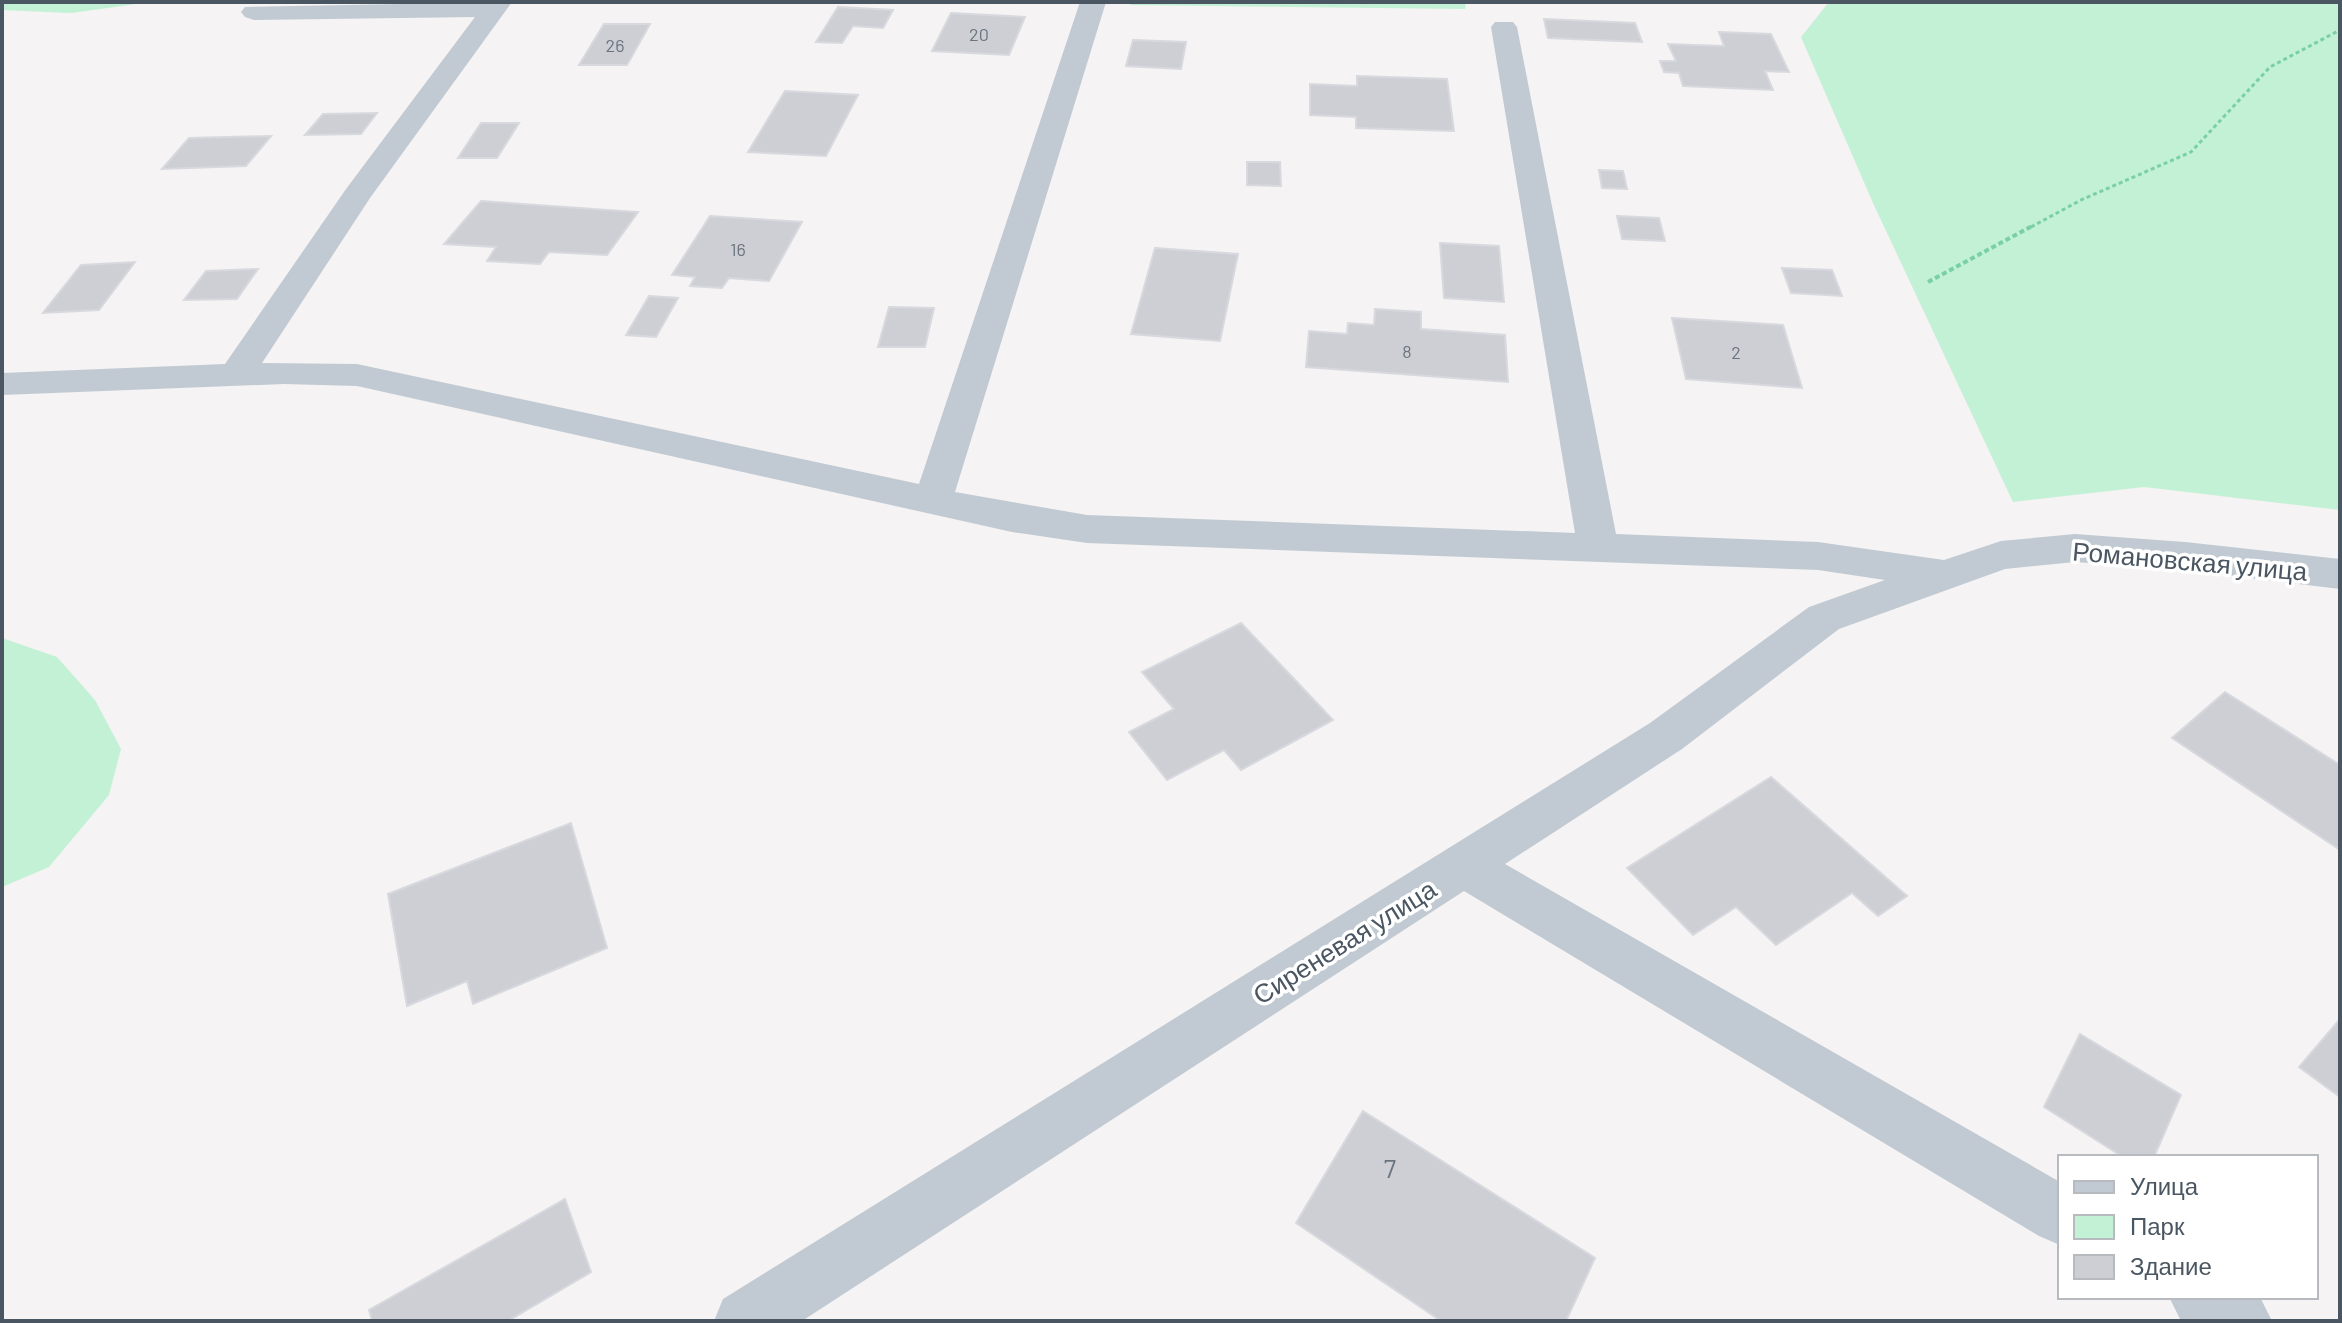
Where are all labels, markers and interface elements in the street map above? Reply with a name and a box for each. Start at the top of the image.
house number: 20 [969,23,989,45]
house number: 26 [606,34,624,56]
house number: 16 [730,238,746,260]
house number: 8 [1402,340,1412,362]
house number: 2 [1731,341,1741,363]
street label: Романовская улица [2071,534,2309,586]
street label: Сиреневая улица [1247,872,1442,1010]
house number: 7 [1384,1152,1396,1183]
legend [2058,1155,2318,1299]
text: Улица [2130,1171,2199,1200]
text: Парк [2130,1211,2185,1240]
text: Здание [2130,1251,2212,1280]

